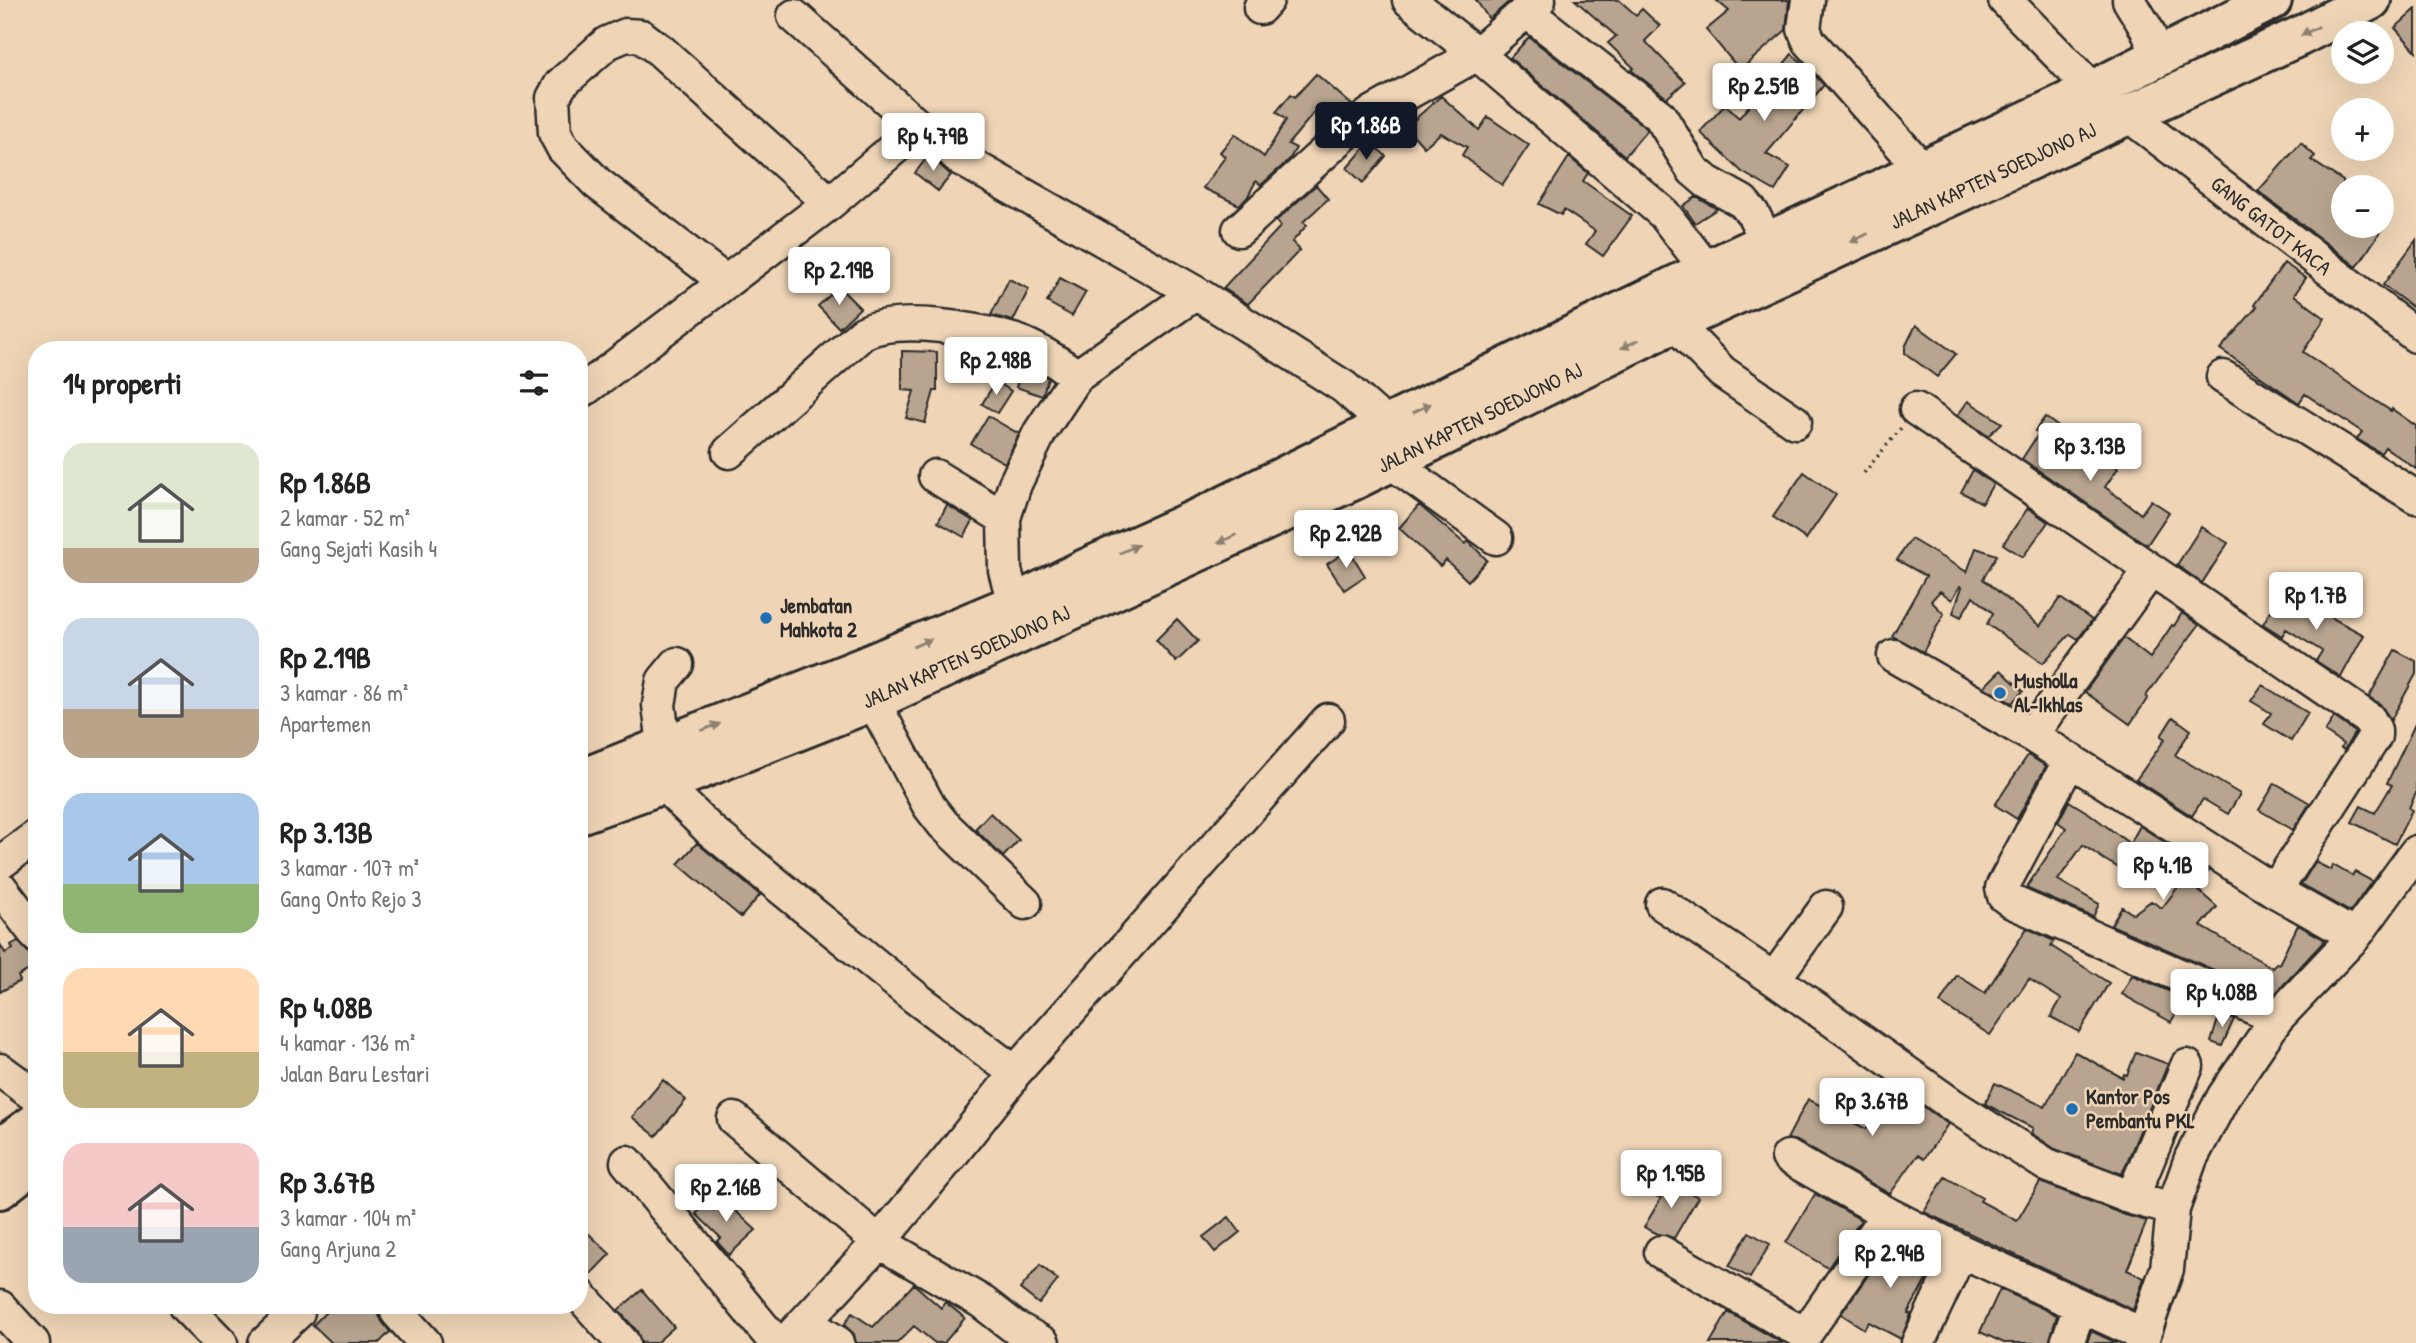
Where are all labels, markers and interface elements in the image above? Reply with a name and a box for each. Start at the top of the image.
map controls [2331,21,2394,238]
button: layers [2331,21,2394,84]
one-way arrow [2300,24,2320,36]
pin: Rp 2.51B [1692,64,1836,123]
text: Rp 2.51B [1728,70,1800,101]
button: + [2331,98,2394,161]
pin: Rp 1.86B [1294,102,1438,162]
text: Rp 1.86B [1331,109,1401,140]
pin: Rp 4.79B [861,114,1005,173]
street label: JALAN KAPTEN SOEDJONO AJ [1885,115,2101,236]
text: Rp 4.79B [898,120,968,151]
street label: GANG GATOT KACA [2205,169,2338,282]
button: − [2331,175,2394,238]
one-way arrow [1849,232,1869,244]
pin: Rp 2.19B [767,247,911,307]
text: Rp 2.19B [804,254,874,285]
pin: Rp 2.98B [924,338,1068,397]
one-way arrow [1620,339,1640,350]
text: Rp 2.98B [960,344,1032,375]
street label: JALAN KAPTEN SOEDJONO AJ [1373,355,1587,480]
text: 14 properti [63,363,182,403]
icon: filters [515,364,553,402]
one-way arrow [1412,402,1433,413]
pin: Rp 3.13B [2018,424,2162,483]
text: Rp 3.13B [2054,430,2126,461]
text: Rp 1.86B [280,462,371,502]
icon: home [119,471,203,555]
text: 2 kamar · 52 m² [280,502,410,533]
pin: Rp 2.92B [1274,510,1418,570]
text: Rp 2.92B [1310,517,1382,548]
text: Gang Sejati Kasih 4 [280,533,437,564]
one-way arrow [1217,533,1237,545]
one-way arrow [1119,543,1139,555]
pin: Rp 1.7B [2251,572,2381,632]
text: Rp 1.7B [2285,579,2347,610]
place label: Jembatan Mahkota 2 [780,591,857,644]
street label: JALAN KAPTEN SOEDJONO AJ [857,598,1074,715]
marker: Jembatan Mahkota 2 [758,610,774,626]
text: Rp 2.19B [280,637,371,677]
one-way arrow [912,637,933,648]
icon: home [119,646,203,730]
place label: Musholla Al-Ikhlas [2014,666,2083,719]
text: 3 kamar · 86 m² [280,677,408,708]
marker: Musholla Al-Ikhlas [1992,685,2008,701]
text: Apartemen [280,708,371,739]
one-way arrow [700,721,721,732]
text: Rp 3.13B [280,812,373,852]
icon: home [119,821,203,905]
pin: Rp 4.1B [2098,842,2228,902]
text: Rp 4.1B [2133,849,2193,880]
text: 3 kamar · 107 m² [280,852,419,883]
text: Gang Onto Rejo 3 [280,883,422,914]
pin: Rp 4.08B [2150,970,2294,1029]
text: Rp 4.08B [2186,976,2258,1007]
text: Rp 4.08B [280,987,373,1027]
icon: home [119,996,203,1080]
text: 4 kamar · 136 m² [280,1027,415,1058]
text: Jalan Baru Lestari [280,1058,430,1089]
pin: Rp 3.67B [1800,1078,1944,1138]
place label: Kantor Pos Pembantu PKL [2086,1082,2195,1135]
text: Rp 3.67B [1835,1085,1909,1116]
marker: Kantor Pos Pembantu PKL [2064,1101,2080,1117]
pin: Rp 1.95B [1599,1150,1743,1210]
text: Rp 1.95B [1637,1157,1705,1188]
text: Rp 3.67B [280,1162,375,1202]
pin: Rp 2.16B [654,1164,798,1224]
icon: home [119,1171,203,1255]
text: Rp 2.16B [691,1171,761,1202]
text: 3 kamar · 104 m² [280,1202,416,1233]
pin: Rp 2.94B [1818,1230,1962,1290]
text: Gang Arjuna 2 [280,1233,396,1264]
text: Rp 2.94B [1855,1237,1925,1268]

